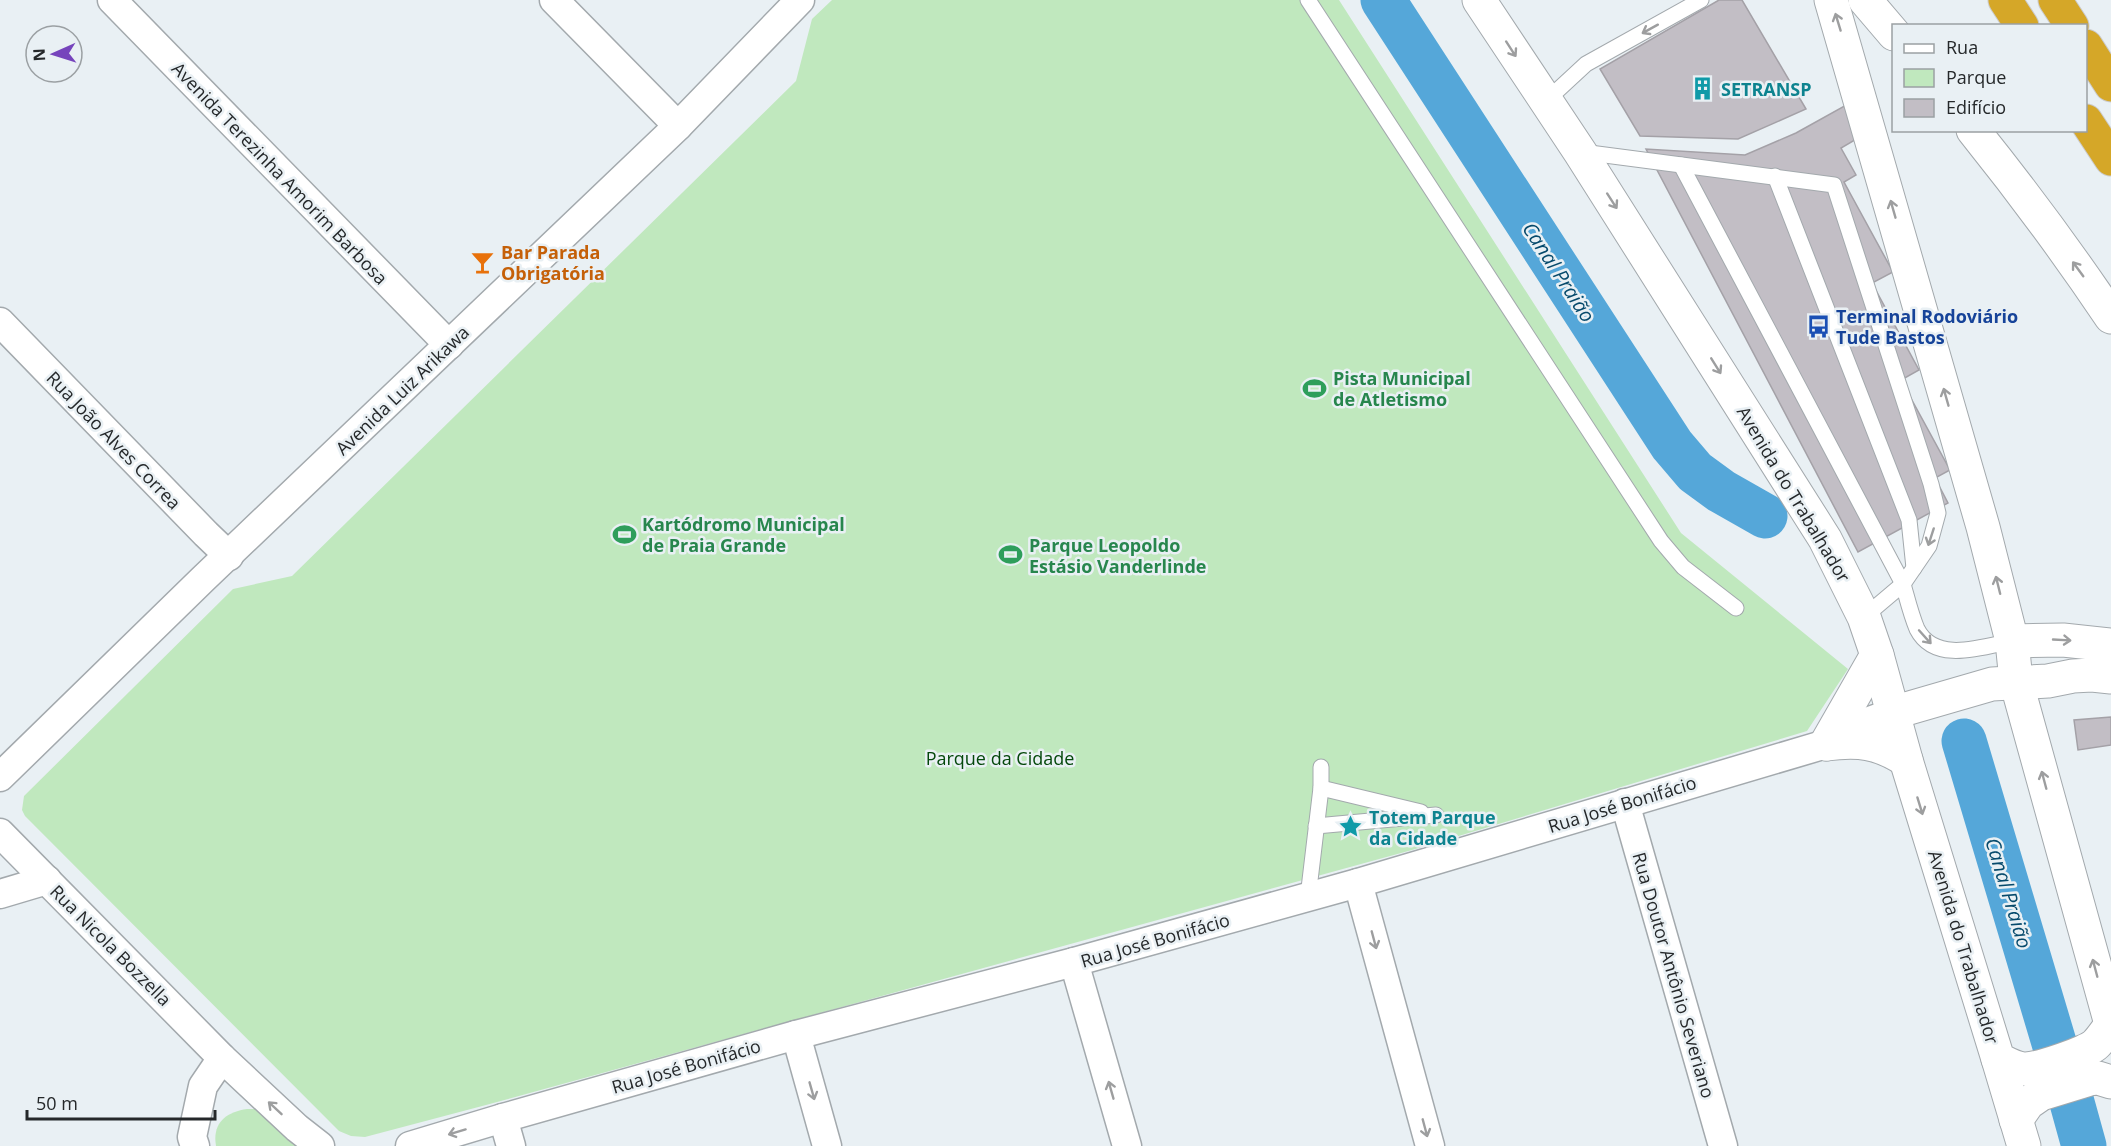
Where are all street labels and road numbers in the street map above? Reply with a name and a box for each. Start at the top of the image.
street label: Avenida Terezinha Amorim Barbosa [167,57,393,289]
street label: Avenida Luiz Arikawa [330,320,474,460]
street label: Rua João Alves Correa [42,366,186,514]
street label: Avenida do Trabalhador [1732,402,1856,587]
street label: Rua José Bonifácio [1545,770,1699,838]
street label: Avenida do Trabalhador [1923,847,2005,1047]
street label: Rua Doutor Antônio Severiano [1627,849,1721,1101]
street label: Rua Nicola Bozzella [45,879,177,1011]
street label: Rua José Bonifácio [1078,907,1232,973]
street label: Rua José Bonifácio [609,1033,763,1099]

